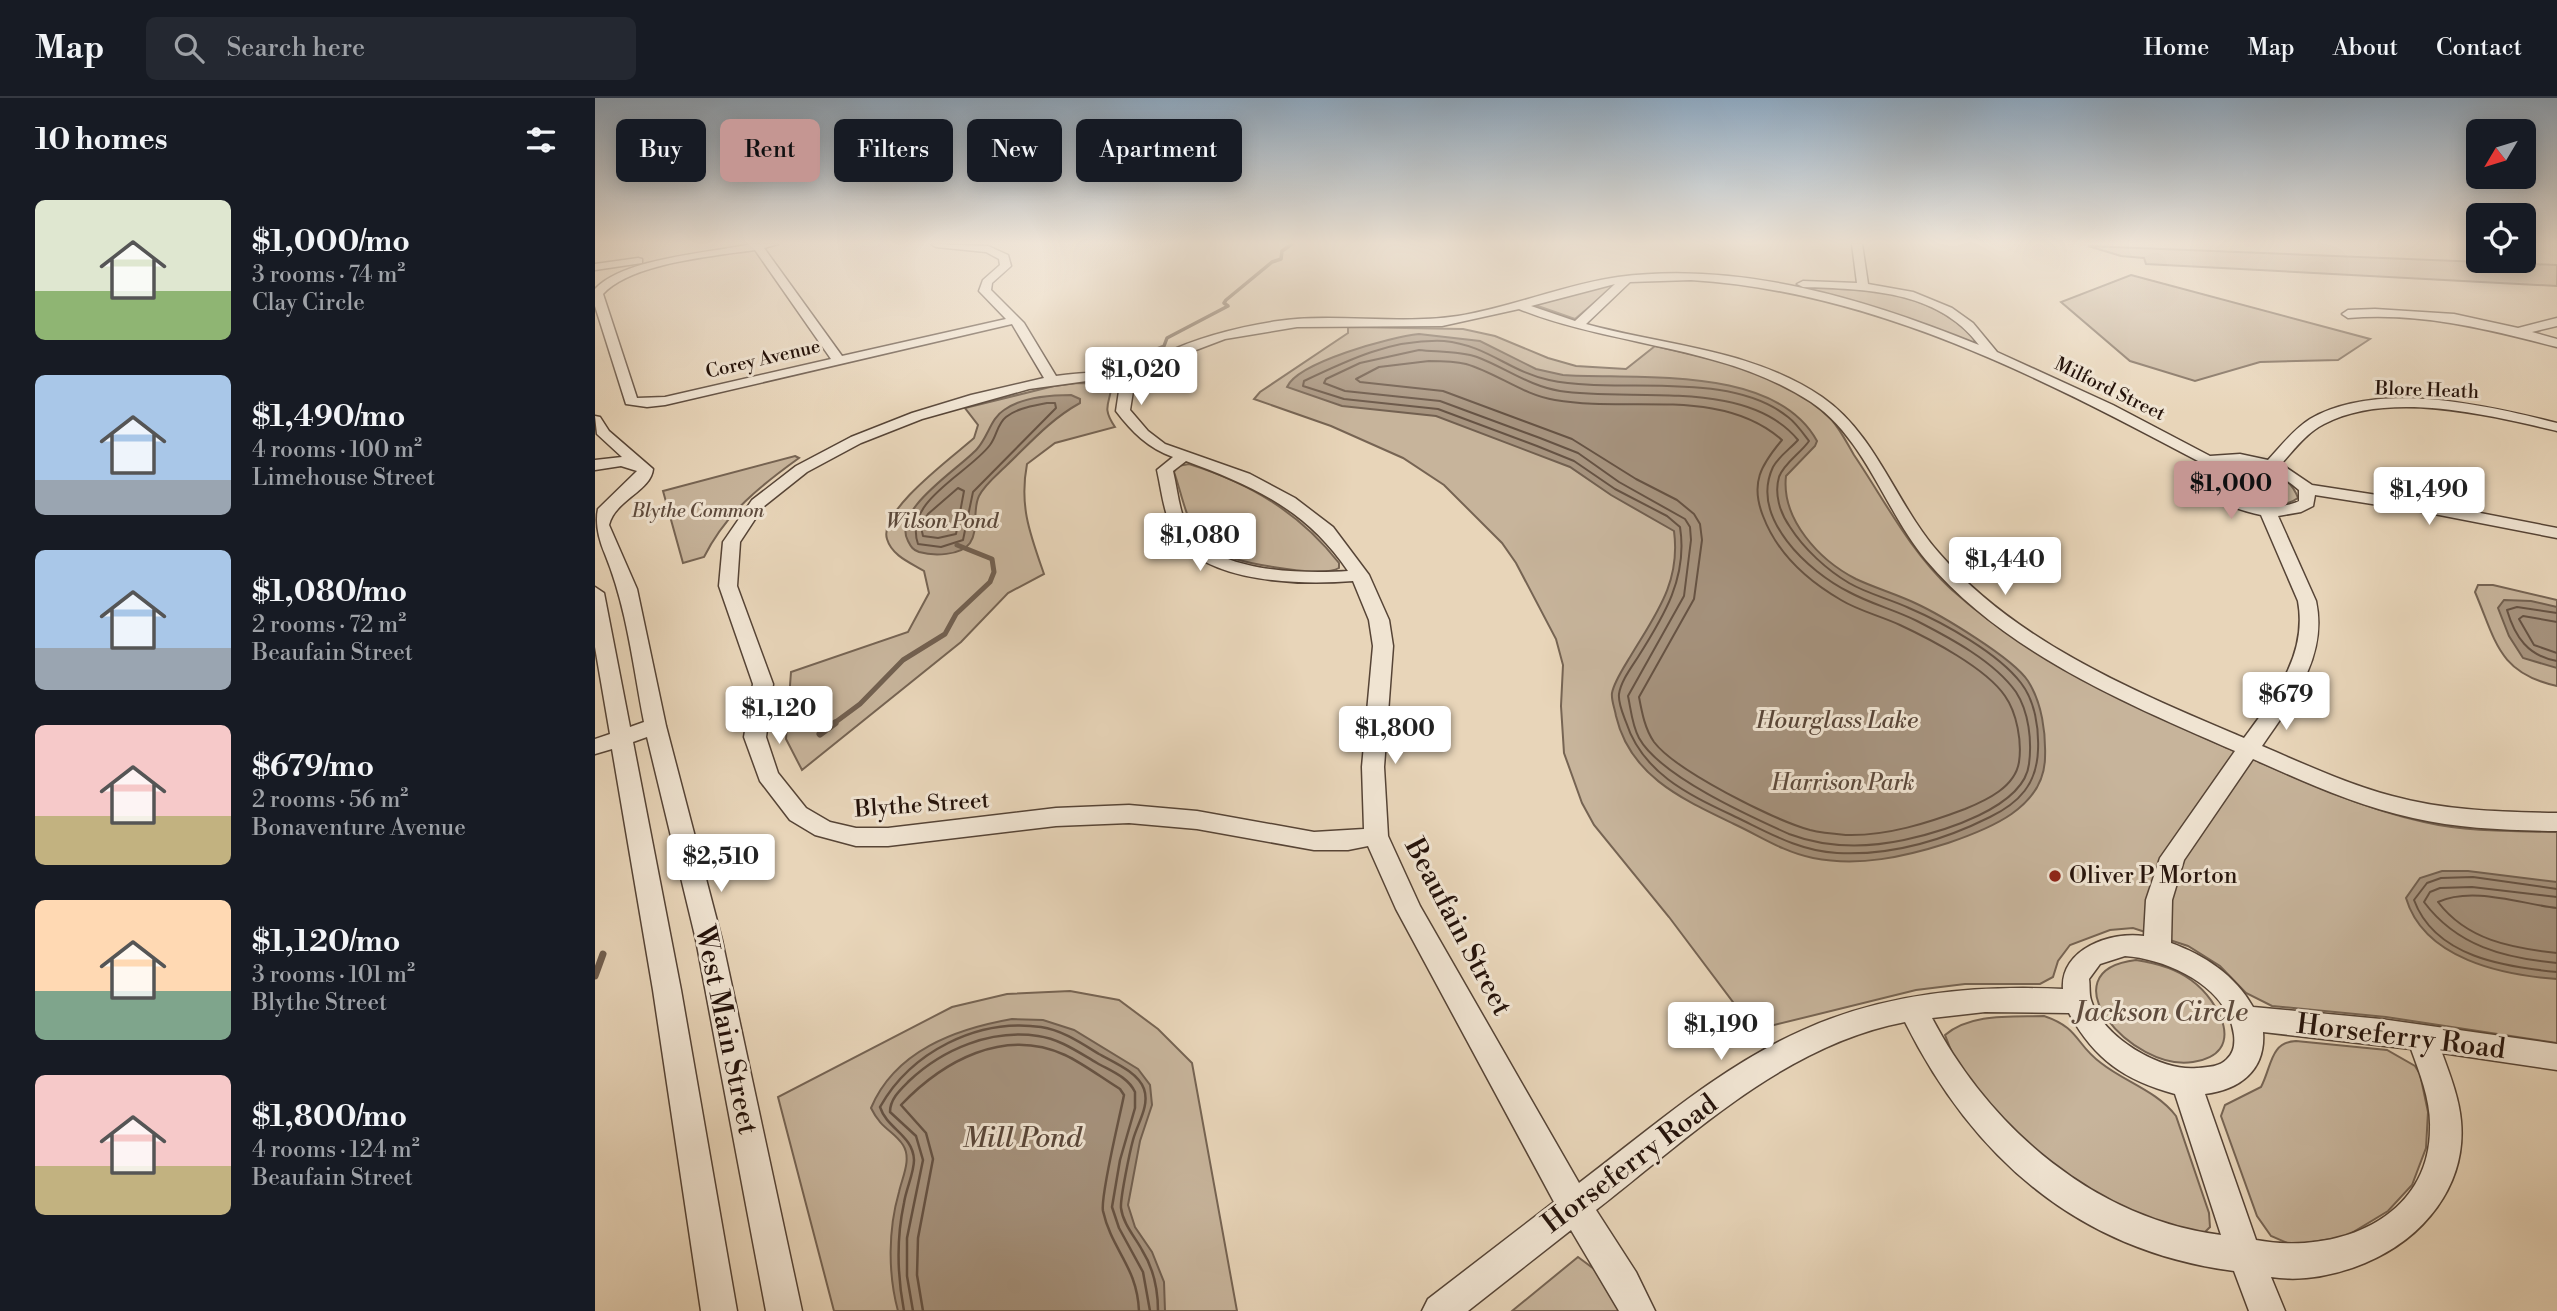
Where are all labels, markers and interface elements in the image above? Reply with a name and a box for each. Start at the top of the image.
search box [146,17,636,80]
text: Map [35,28,104,69]
icon: search [170,29,208,67]
text: Search here [226,32,365,64]
text: Home [2144,33,2209,63]
text: Map [2247,33,2295,63]
text: About [2333,33,2398,63]
text: Contact [2436,33,2522,63]
chip: Buy [616,119,706,182]
chip: Rent [720,119,820,182]
chip: Filters [834,119,953,182]
chip: New [967,119,1062,182]
chip: Apartment [1076,119,1242,182]
north arrow [2466,119,2536,189]
map controls [2466,119,2536,273]
text: 10 homes [35,121,168,159]
icon: filters [522,121,560,159]
button: locate [2466,203,2536,273]
text: $1,000/mo [252,223,410,261]
icon: home [91,228,175,312]
text: 3 rooms · 74 m² [252,261,405,289]
text: Clay Circle [252,289,365,317]
street label: Corey Avenue [703,334,823,384]
pin: $1,020 [1084,348,1198,407]
street label: Milford Street [2051,352,2170,426]
text: $1,020 [1101,356,1181,384]
street label: Blore Heath [2374,376,2479,404]
text: $1,490/mo [252,398,405,436]
icon: home [91,403,175,487]
text: 4 rooms · 100 m² [252,436,422,464]
pin: $1,000 [2174,462,2288,521]
text: Limehouse Street [252,464,435,492]
pin: $1,490 [2372,468,2486,527]
text: $1,000 [2190,470,2272,498]
text: $1,490 [2390,476,2468,504]
park label: Blythe Common [631,499,765,523]
water label: Wilson Pond [886,509,1000,535]
pin: $1,080 [1143,514,1257,573]
text: $1,080 [1160,522,1240,550]
pin: $1,440 [1948,538,2062,597]
text: $1,440 [1965,546,2045,574]
text: $1,080/mo [252,573,407,611]
icon: home [91,578,175,662]
text: 2 rooms · 72 m² [252,611,406,639]
text: Beaufain Street [252,639,413,667]
pin: $679 [2245,672,2327,732]
text: $679 [2259,681,2313,709]
pin: $1,120 [722,686,836,746]
text: $1,120 [742,695,816,723]
pin: $1,800 [1338,706,1452,766]
water label: Hourglass Lake [1755,706,1918,736]
text: $1,800 [1355,715,1435,743]
text: $679/mo [252,748,374,786]
icon: home [91,753,175,837]
park label: Harrison Park [1770,769,1915,797]
text: 2 rooms · 56 m² [252,786,408,814]
street label: Blythe Street [853,786,990,824]
text: Bonaventure Avenue [252,814,466,842]
street label: Beaufain Street [1396,831,1519,1022]
pin: $2,510 [664,834,778,894]
text: $2,510 [683,843,759,871]
place label: Oliver P Morton [2069,862,2238,890]
marker: Oliver P Morton [2047,868,2063,884]
street label: West Main Street [687,921,765,1138]
text: $1,120/mo [252,923,400,961]
icon: home [91,928,175,1012]
text: 3 rooms · 101 m² [252,961,415,989]
text: Blythe Street [252,989,387,1017]
park label: Jackson Circle [2071,995,2248,1030]
pin: $1,190 [1664,1002,1778,1062]
street label: Horseferry Road [2294,1007,2508,1067]
text: $1,190 [1684,1011,1758,1039]
street label: Horseferry Road [1535,1087,1725,1241]
text: $1,800/mo [252,1098,407,1136]
icon: home [91,1103,175,1187]
water label: Mill Pond [962,1121,1083,1156]
text: 4 rooms · 124 m² [252,1136,420,1164]
text: Beaufain Street [252,1164,413,1192]

